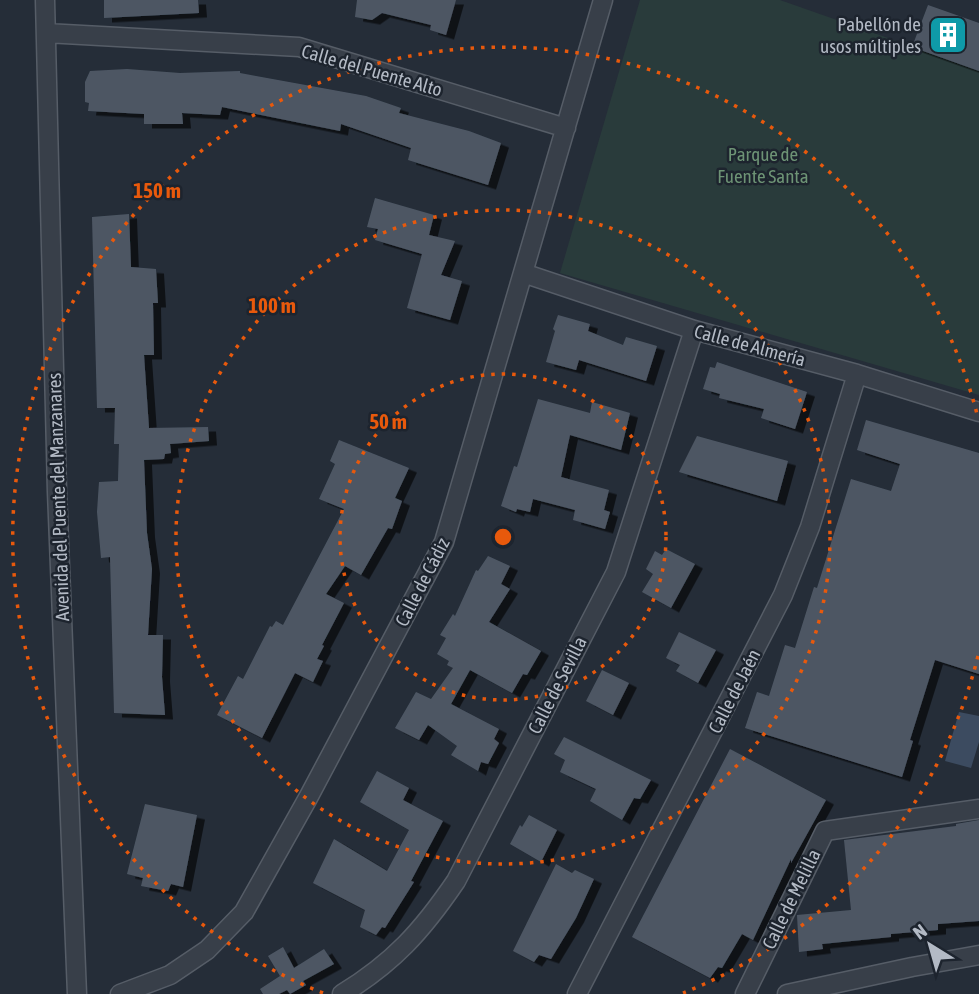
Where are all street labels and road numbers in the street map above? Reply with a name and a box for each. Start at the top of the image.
street label: Calle del Puente Alto [299,39,445,101]
street label: Calle de Almería [692,320,808,370]
street label: Avenida del Puente del Manzanares [43,372,73,622]
street label: Calle de Cádiz [390,534,454,630]
street label: Calle de Sevilla [523,633,591,737]
street label: Calle de Jaén [703,645,765,737]
street label: Calle de Melilla [757,845,825,953]

